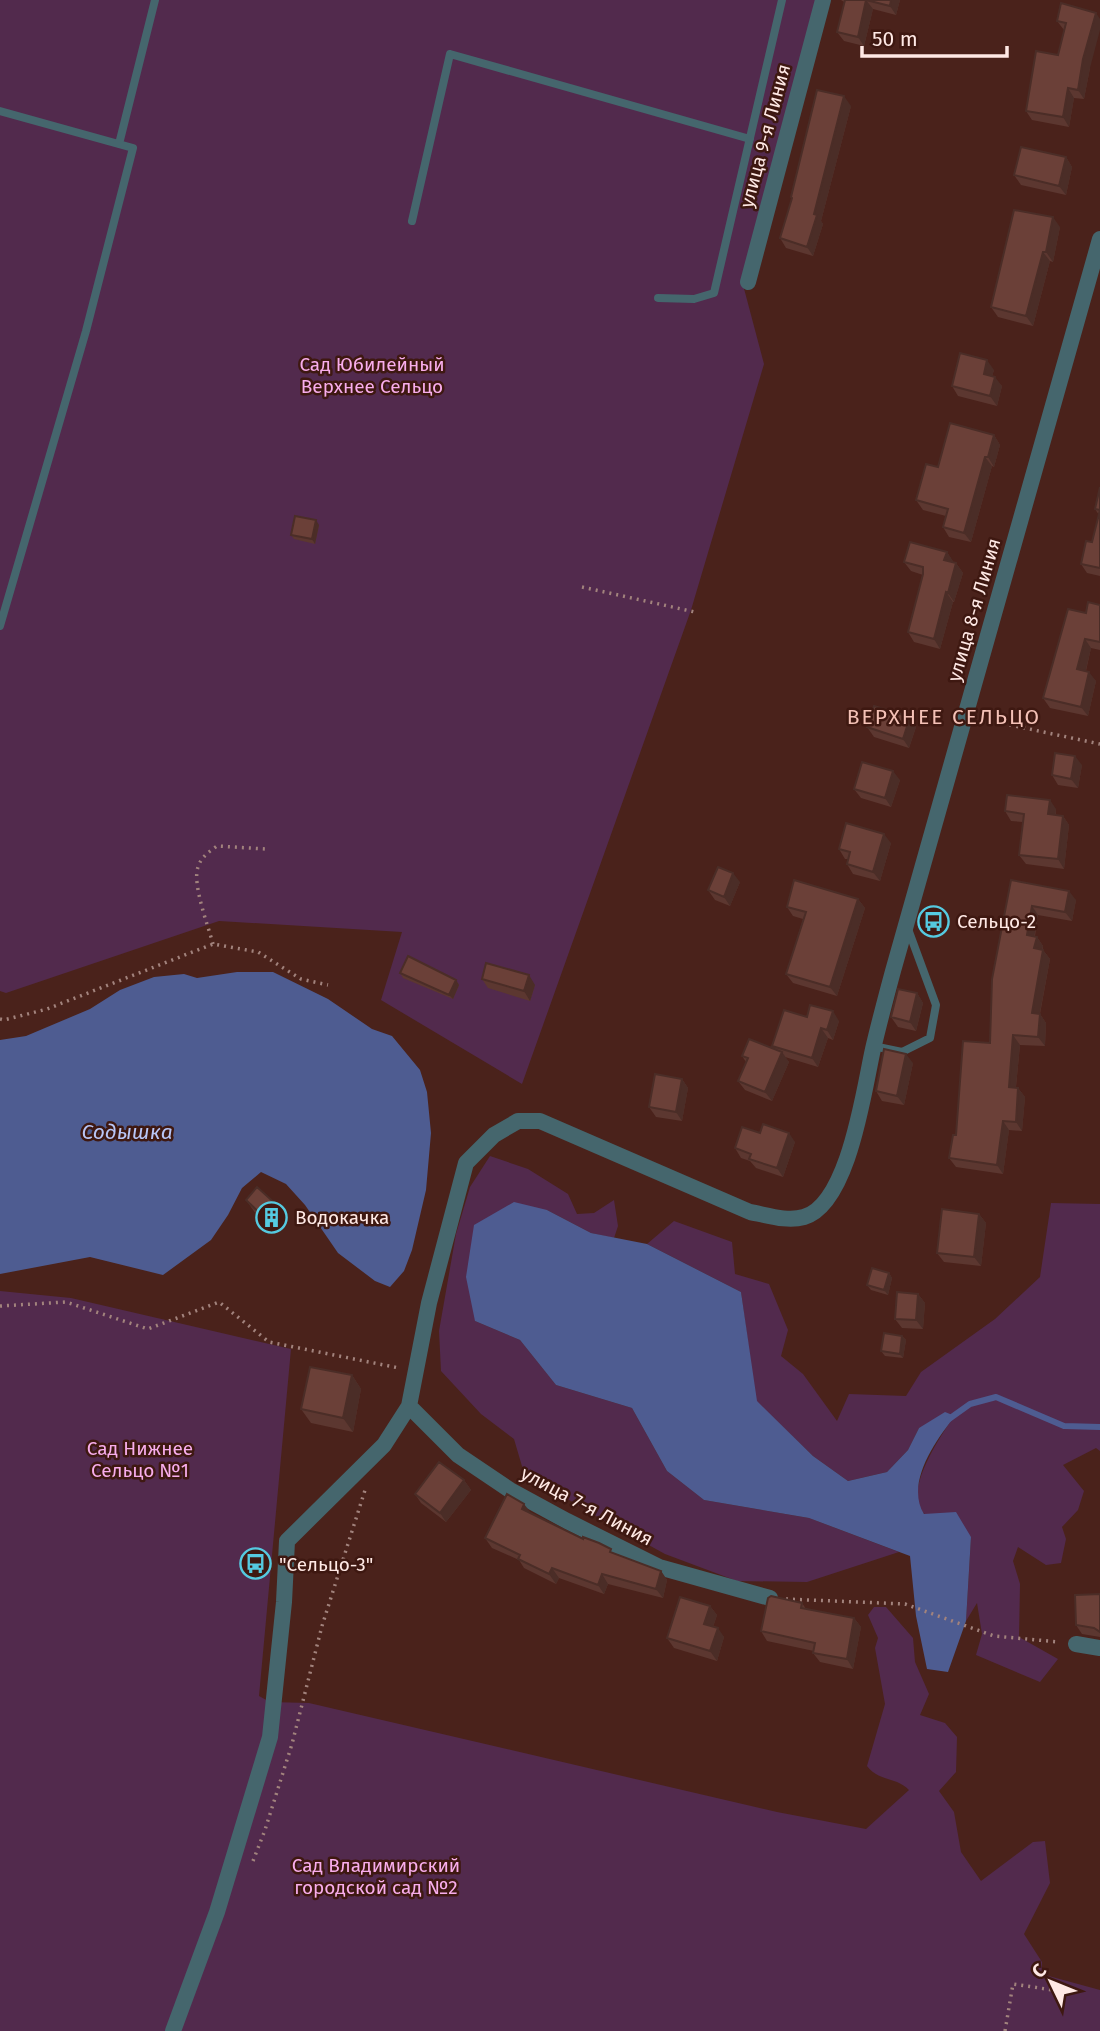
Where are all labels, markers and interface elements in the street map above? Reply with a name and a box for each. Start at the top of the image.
scale bar [862,14,1007,58]
text: 50 m [872,26,918,52]
street label: улица 9-я Линия [735,62,795,210]
park label: Сад Юбилейный Верхнее Сельцо [299,353,445,398]
street label: улица 8-я Линия [942,536,1006,684]
district label: ВЕРХНЕЕ СЕЛЬЦО [847,704,1041,730]
bus stop icon: Сельцо-2 [917,904,951,938]
place label: Сельцо-2 [957,910,1036,933]
water label: Содышка [81,1119,173,1145]
building icon: Водокачка [255,1200,289,1234]
place label: Водокачка [295,1206,389,1229]
park label: Сад Нижнее Сельцо №1 [87,1437,193,1482]
street label: улица 7-я Линия [517,1461,657,1551]
bus stop icon: "Сельцо-3" [239,1547,273,1581]
place label: "Сельцо-3" [279,1553,373,1576]
park label: Сад Владимирский городской сад №2 [292,1854,460,1899]
north arrow [1016,1947,1086,2017]
text: С [1027,1959,1051,1983]

